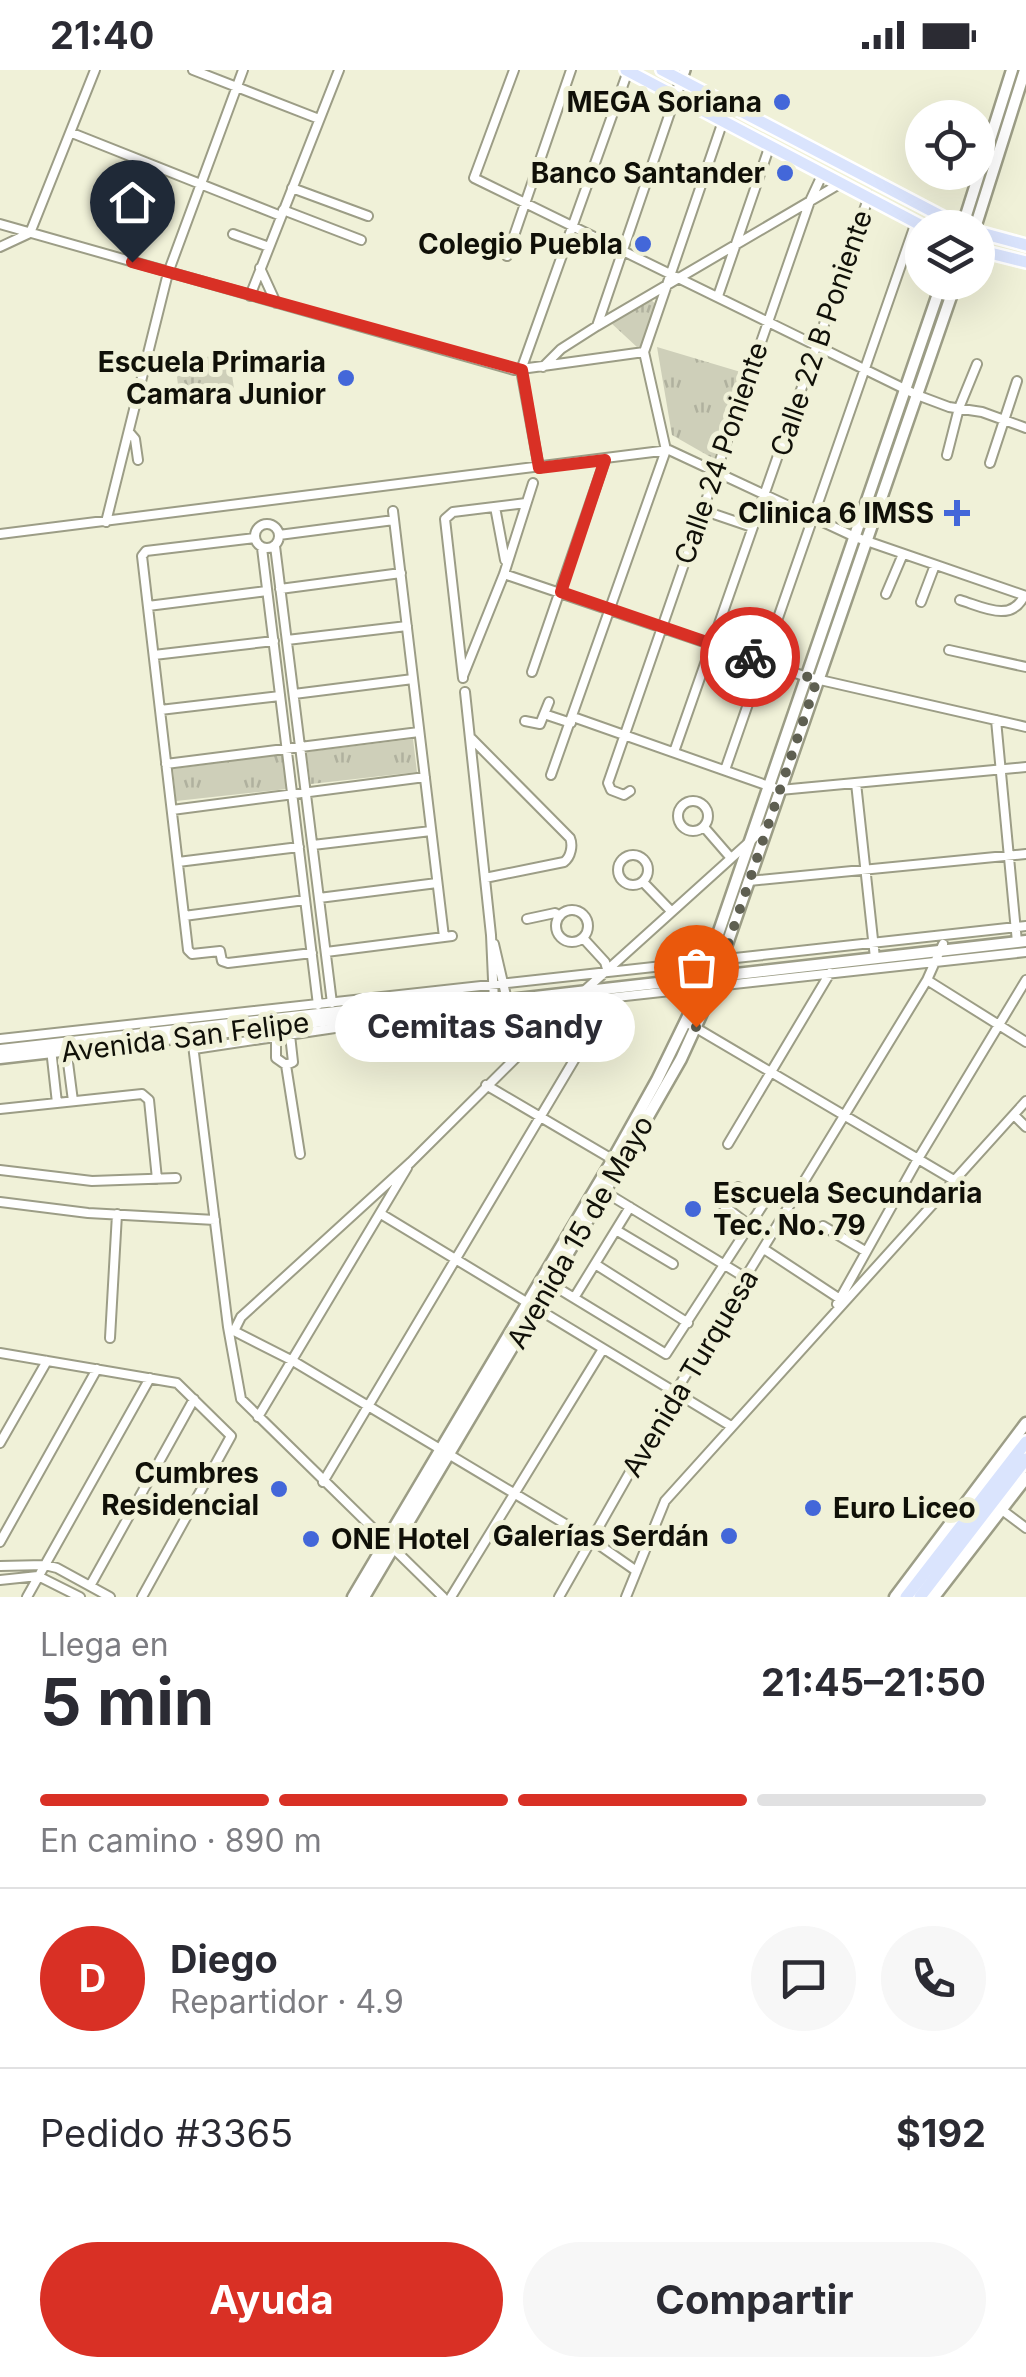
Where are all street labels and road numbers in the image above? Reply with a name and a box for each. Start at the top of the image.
street label: Calle 22 B Poniente [763,205,879,461]
street label: Calle 24 Poniente [667,338,775,568]
street label: Avenida San Felipe [59,1005,311,1069]
street label: Avenida 15 de Mayo [499,1110,661,1354]
street label: Avenida Turquesa [615,1263,765,1483]

